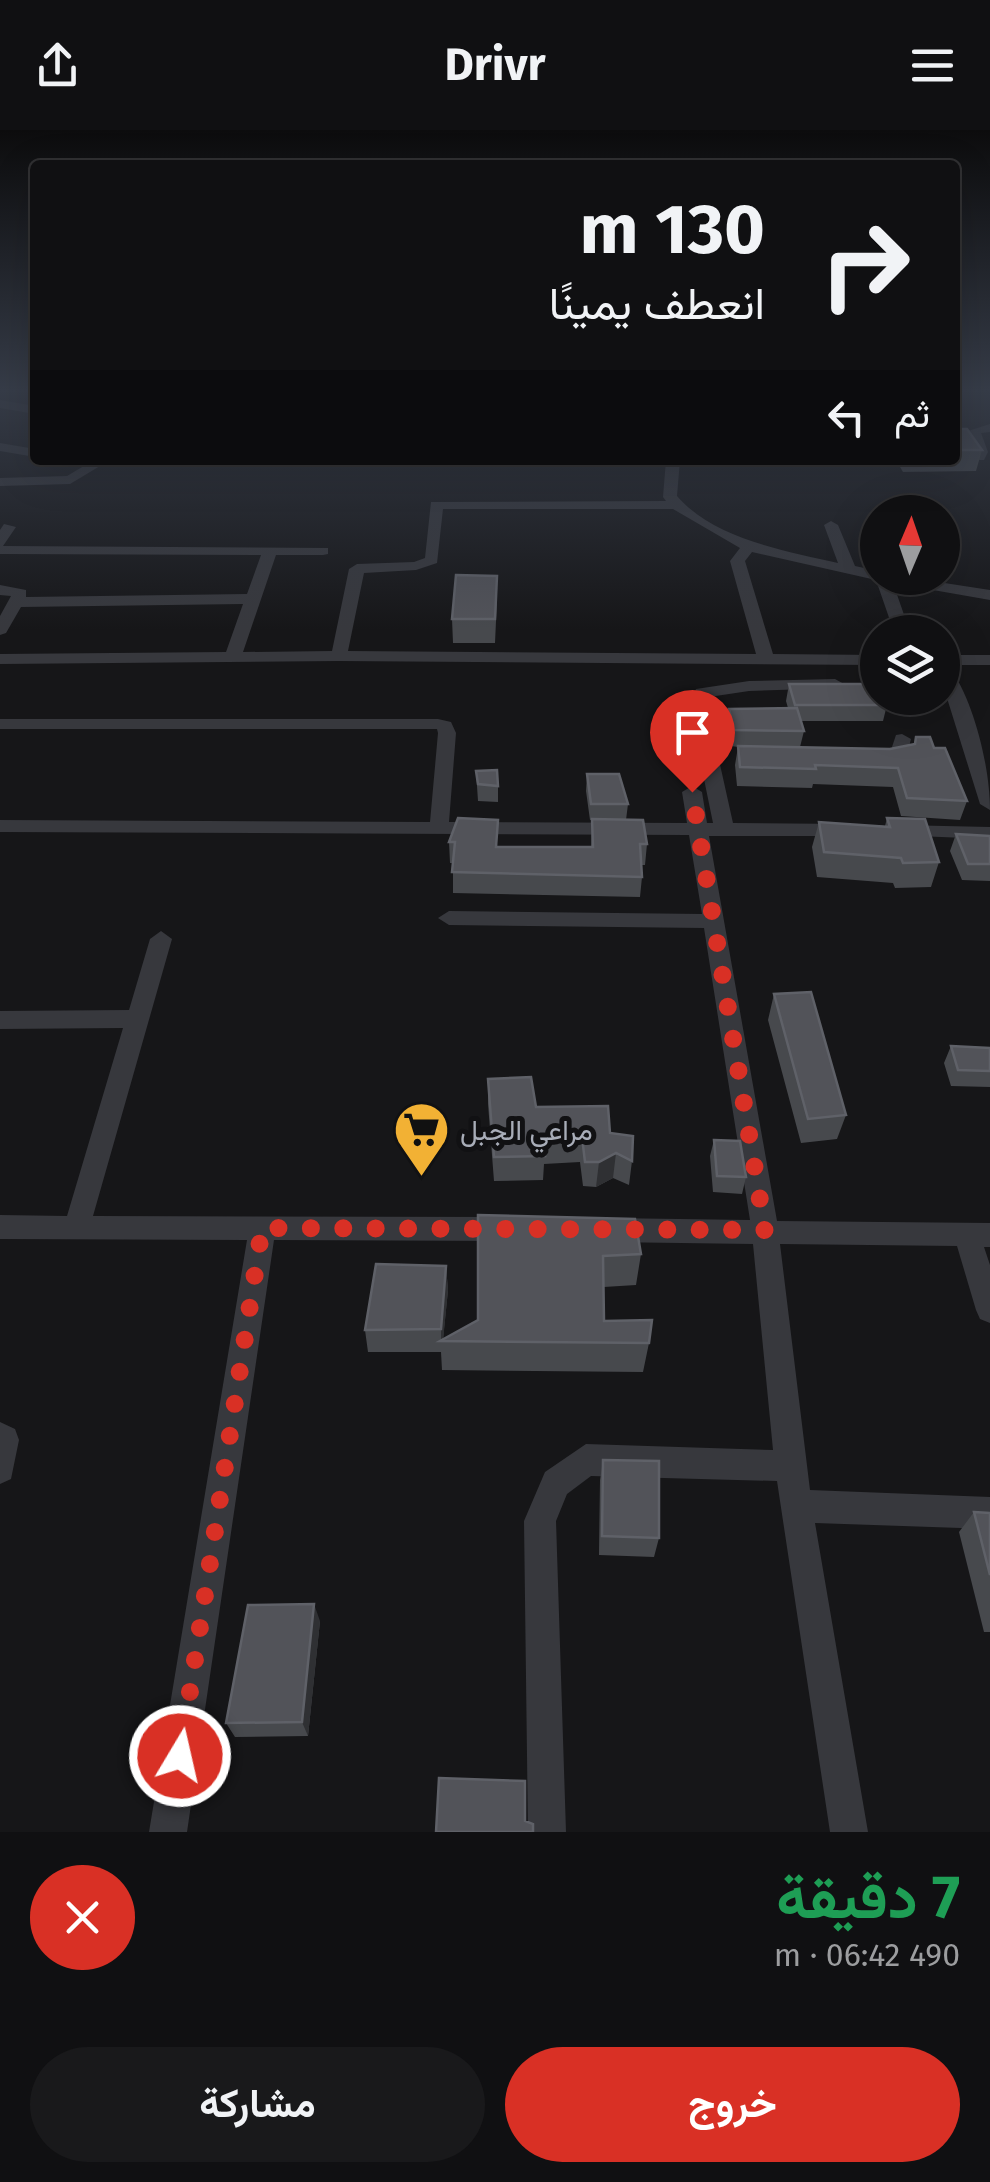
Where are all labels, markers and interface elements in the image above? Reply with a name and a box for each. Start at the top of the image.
icon: share [30,38,85,93]
text: Drivr [444,38,546,92]
icon: menu [905,38,960,93]
text: 130 m [579,188,765,272]
icon: right [800,200,930,330]
text: انعطف يمينًا [549,277,765,331]
icon: left [819,390,874,445]
text: ثم [894,391,930,437]
north arrow [860,495,960,595]
map controls [860,495,960,715]
button: layers [860,615,960,715]
pin [650,690,735,793]
icon: arrive [665,705,720,760]
supermarket icon: مراعي الجبل [391,1100,451,1179]
place label: مراعي الجبل [460,1114,593,1153]
position arrow [128,1704,232,1808]
text: 7 دقيقة [776,1862,960,1934]
button: close [30,1865,135,1970]
text: 490 m · 06:42 [774,1936,960,1974]
button: مشاركة [30,2047,485,2162]
button: خروج [505,2047,960,2162]

